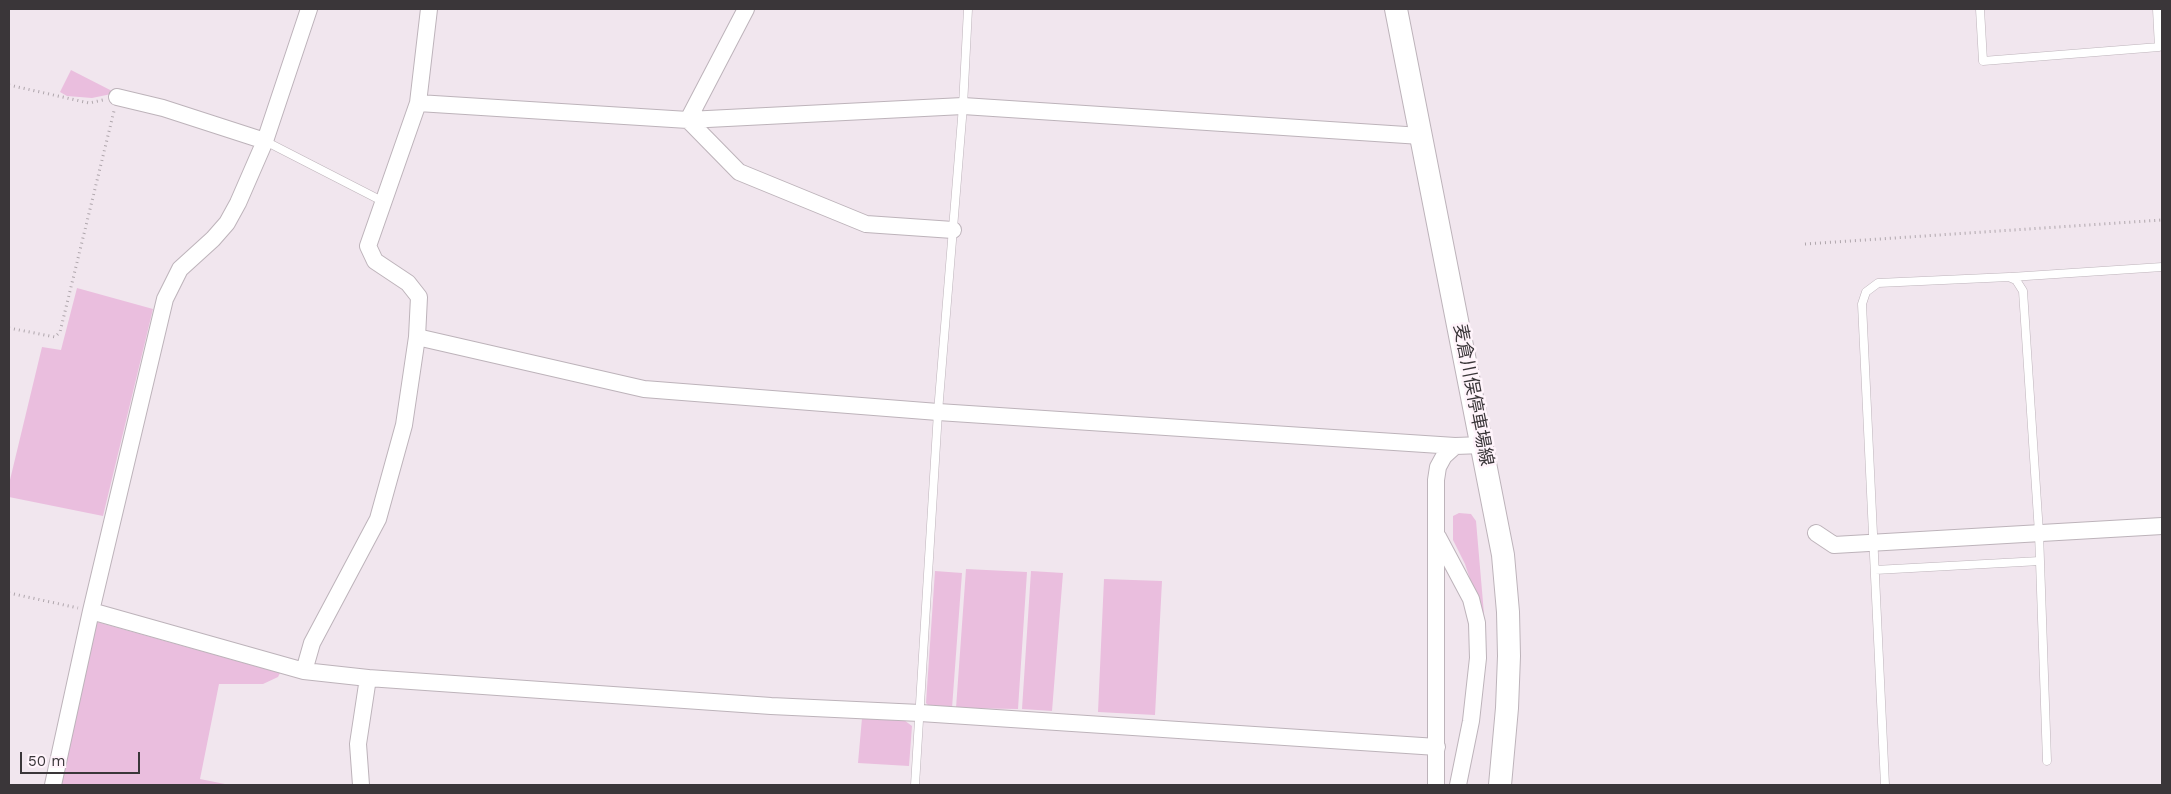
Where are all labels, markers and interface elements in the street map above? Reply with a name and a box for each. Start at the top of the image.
street label: 麦倉川俣停車場線 [1449,322,1497,468]
scale bar [22,742,142,774]
text: 50 m [28,752,65,770]

